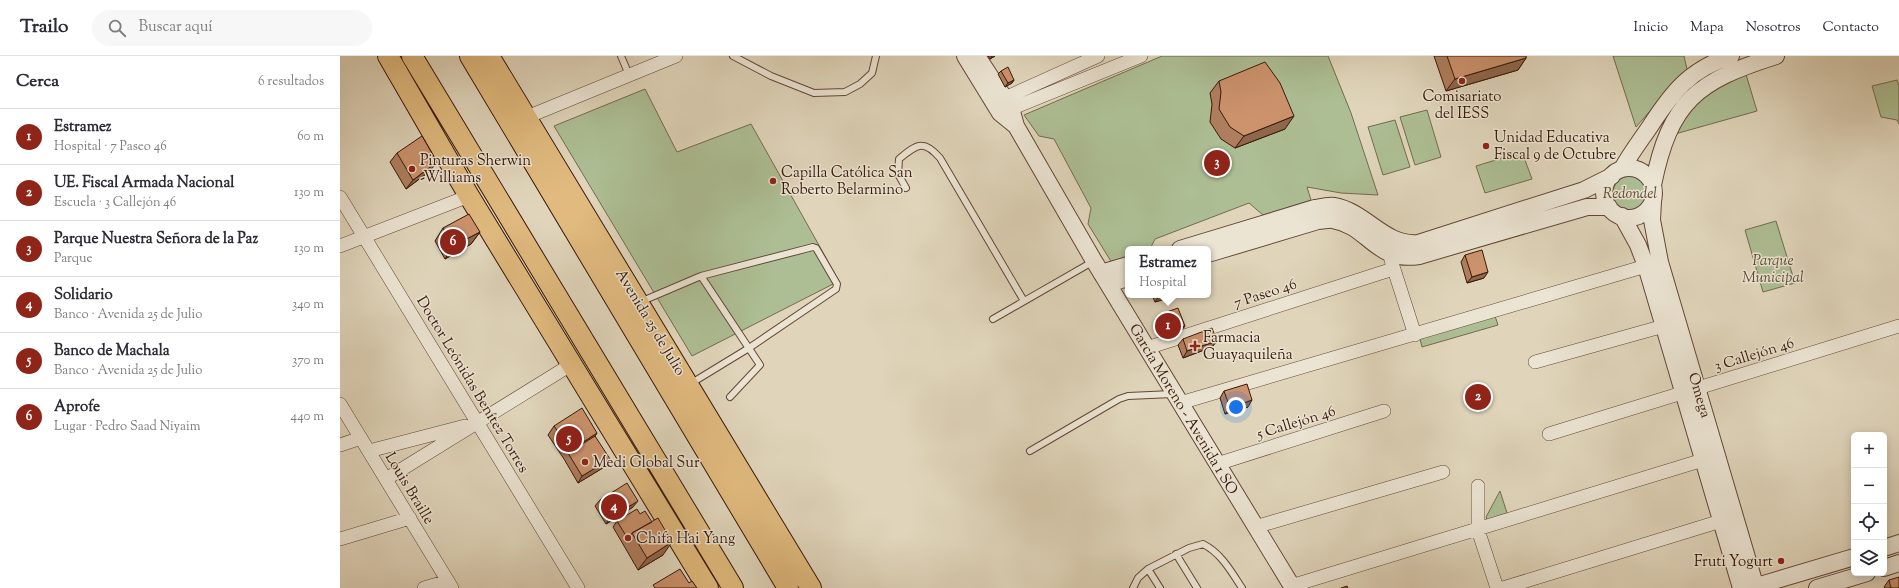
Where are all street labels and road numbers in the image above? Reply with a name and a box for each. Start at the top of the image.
street label: Avenida 25 de Julio [610,266,690,380]
street label: 7 Paseo 46 [1231,274,1300,314]
street label: Doctor Leónidas Benítez Torres [410,292,533,477]
street label: García Moreno - Avenida 1 SO [1126,320,1242,498]
street label: 3 Callejón 46 [1712,333,1797,378]
street label: Omega [1682,370,1715,421]
street label: 5 Callejón 46 [1253,401,1339,446]
street label: Louis Braille [379,449,439,529]

